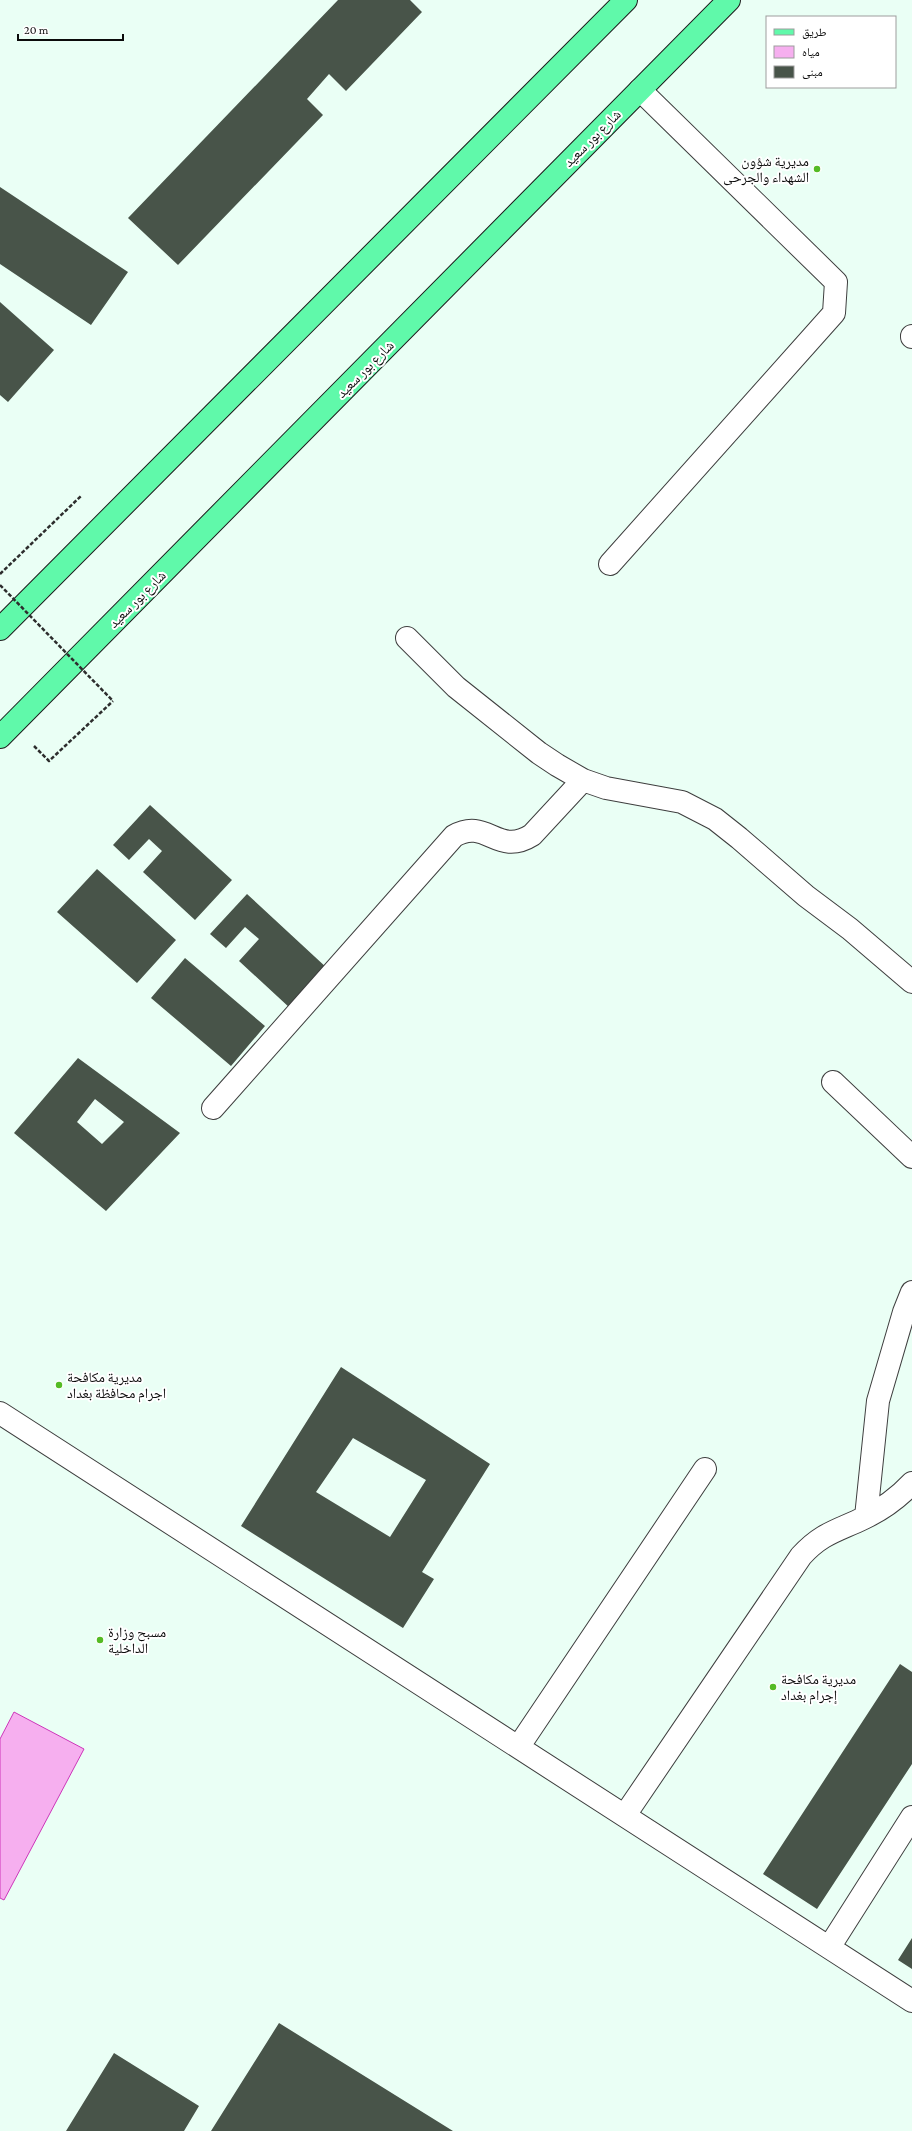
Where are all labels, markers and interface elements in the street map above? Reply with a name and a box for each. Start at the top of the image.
scale bar [18,16,123,42]
legend [766,16,896,88]
text: 20 m [24,23,49,37]
text: طريق [802,25,827,39]
text: مياه [802,45,820,59]
text: مبنى [802,65,823,79]
street label: شارع بور سعيد [560,106,625,171]
place label: مديرية شؤون الشهداء والجرحى [723,153,809,186]
marker: مديرية شؤون الشهداء والجرحى [812,164,822,174]
street label: شارع بور سعيد [333,337,398,402]
street label: شارع بور سعيد [105,567,170,632]
place label: مديرية مكافحة اجرام محافظة بغداد [67,1369,166,1403]
marker: مديرية مكافحة اجرام محافظة بغداد [54,1380,64,1390]
place label: مسبح وزارة الداخلية [108,1624,166,1656]
marker: مسبح وزارة الداخلية [95,1635,105,1645]
place label: مديرية مكافحة إجرام بغداد [781,1671,856,1705]
marker: مديرية مكافحة إجرام بغداد [768,1682,778,1692]

